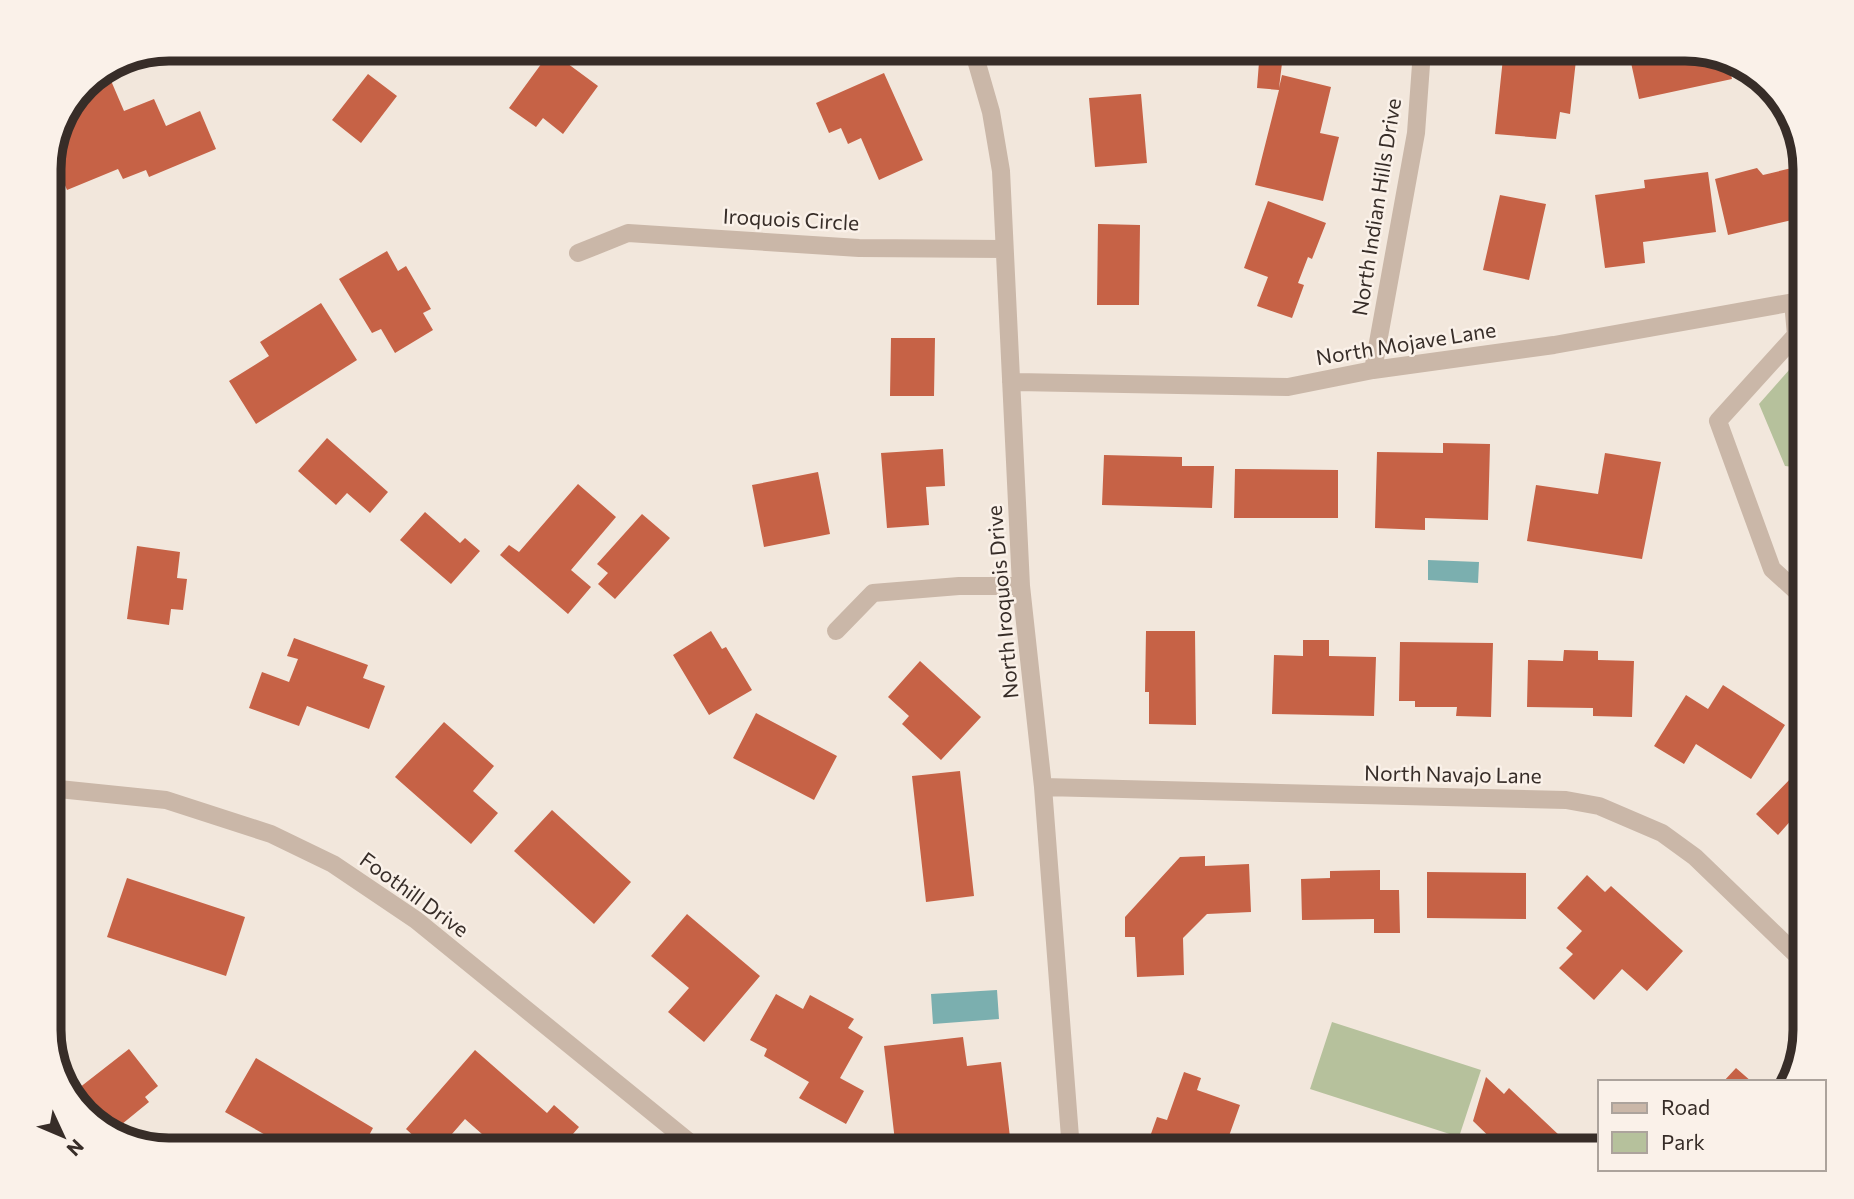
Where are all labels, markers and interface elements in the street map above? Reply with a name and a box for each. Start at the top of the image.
street label: North Indian Hills Drive [1346,96,1405,317]
street label: Iroquois Circle [722,202,860,235]
street label: North Mojave Lane [1314,316,1497,369]
street label: North Iroquois Drive [981,504,1022,700]
street label: North Navajo Lane [1364,759,1542,788]
street label: Foothill Drive [356,846,474,942]
legend [1598,1080,1826,1171]
text: Road [1661,1094,1710,1119]
north arrow [28,1101,98,1171]
text: Park [1661,1129,1705,1154]
text: N [62,1135,89,1161]

